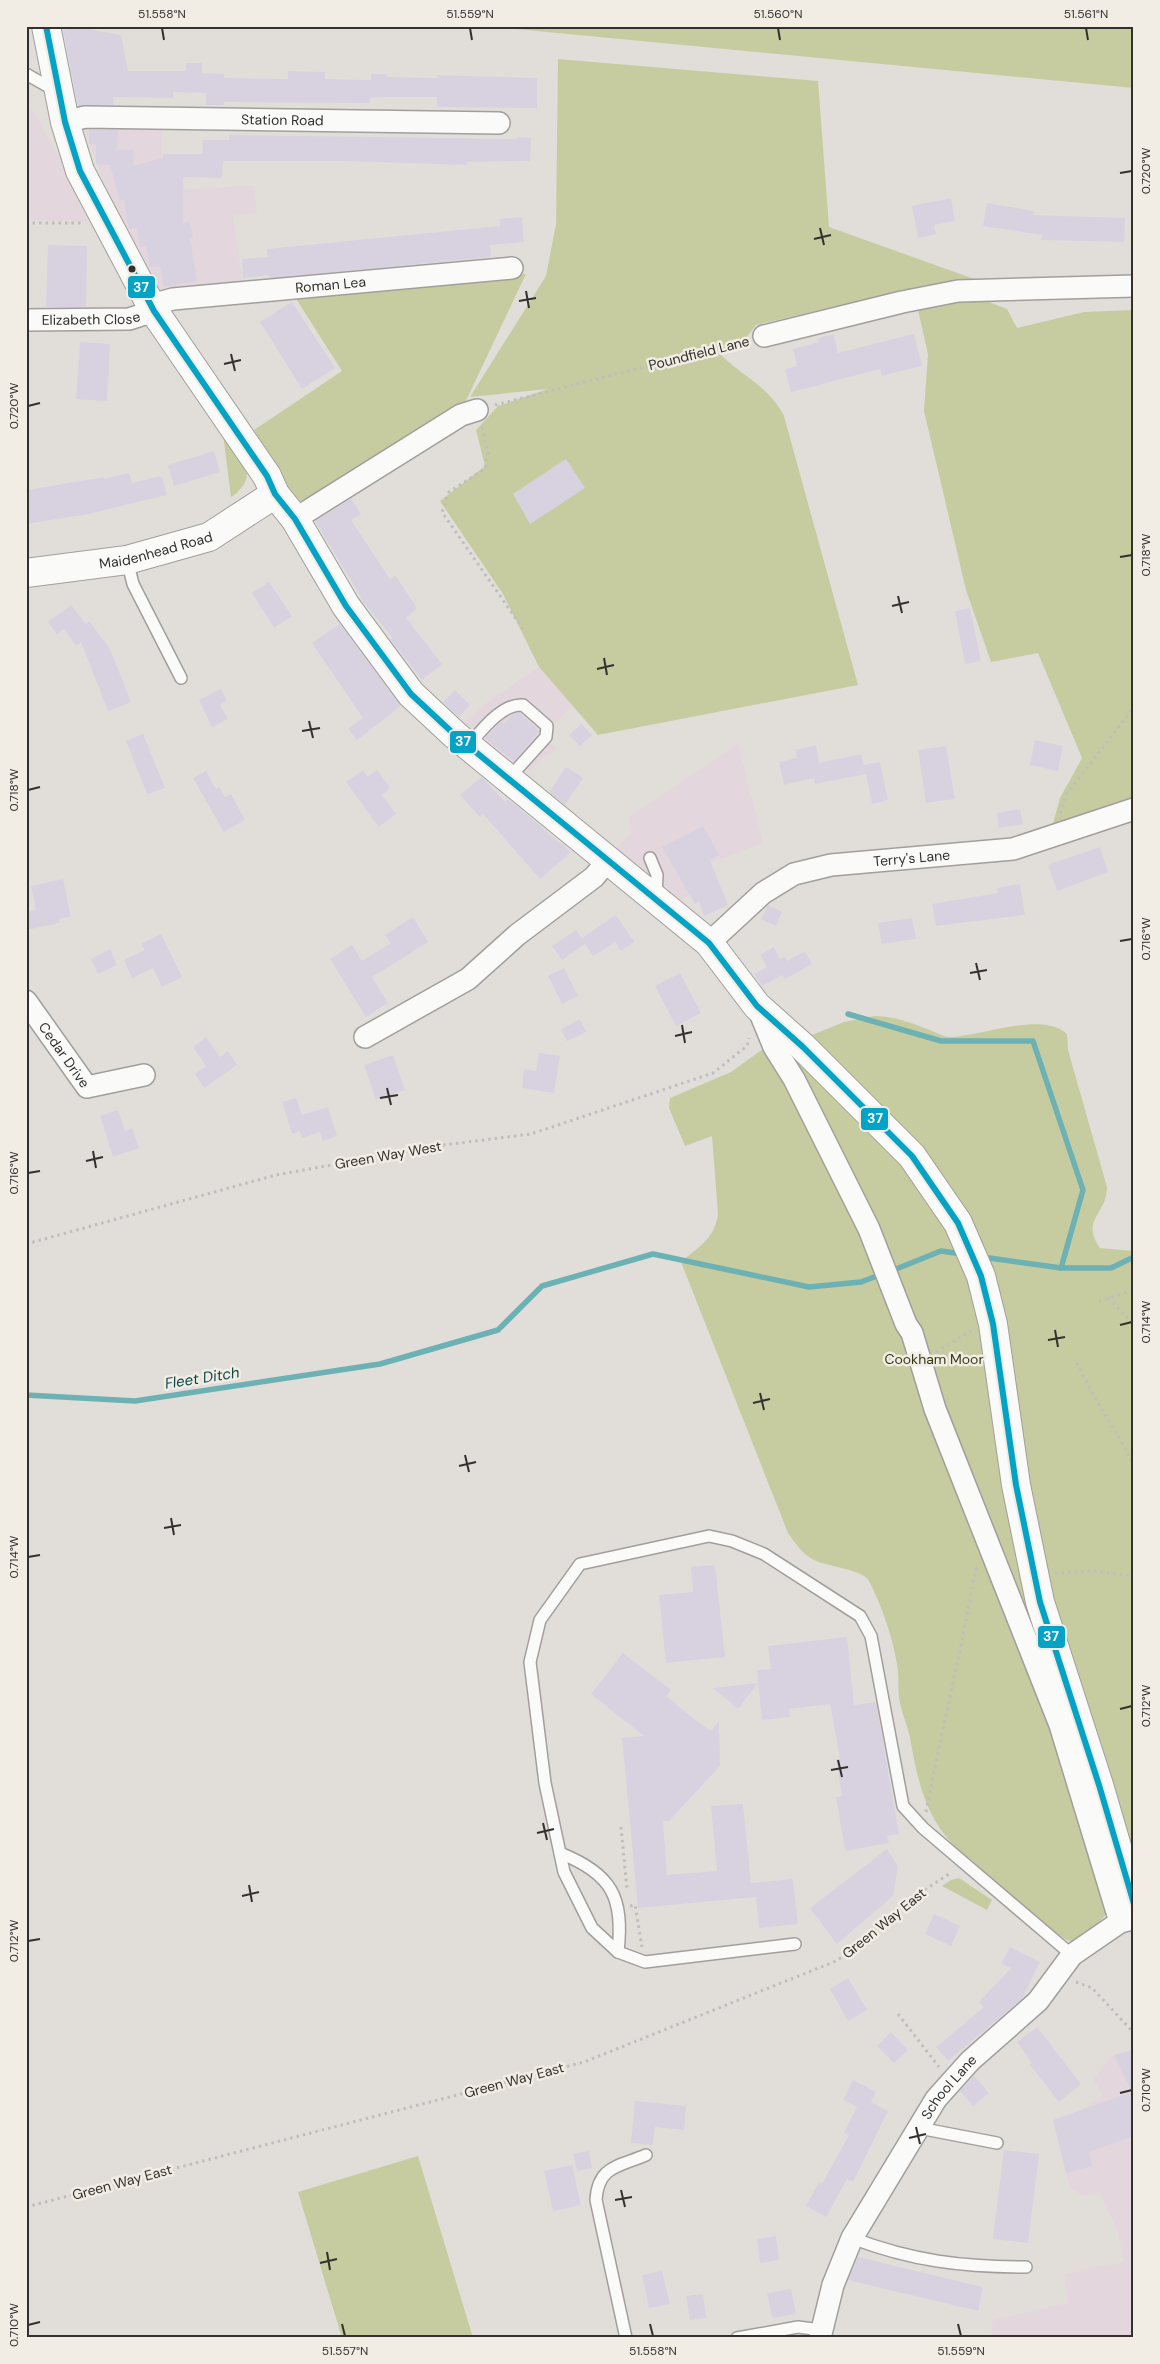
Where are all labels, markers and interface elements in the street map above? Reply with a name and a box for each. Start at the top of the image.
text: 51.558°N [138,6,186,22]
text: 51.559°N [446,6,494,22]
text: 51.560°N [754,6,802,22]
text: 51.561°N [1064,6,1108,22]
street label: Station Road [241,110,324,129]
text: 0.720°W [1138,147,1154,194]
unlabelled marker [127,264,137,274]
street label: Roman Lea [294,272,367,297]
line badge: 37 [127,275,156,299]
text: 37 [133,278,149,296]
street label: Elizabeth Close [42,307,143,329]
street label: Poundfield Lane [647,332,751,374]
text: 0.720°W [6,382,22,429]
street label: Maidenhead Road [98,527,214,573]
text: 0.718°W [1138,533,1154,576]
line badge: 37 [449,730,477,754]
text: 37 [455,732,471,750]
text: 0.718°W [6,768,22,811]
street label: Terry's Lane [873,846,951,870]
text: 0.716°W [1138,917,1154,961]
street label: Cedar Drive [35,1018,94,1091]
line badge: 37 [860,1107,889,1131]
text: 37 [867,1109,883,1127]
street label: Green Way West [333,1137,443,1173]
text: 0.716°W [6,1151,22,1195]
text: 0.714°W [1138,1300,1154,1343]
park label: Cookham Moor [884,1350,984,1368]
water label: Fleet Ditch [163,1362,241,1394]
text: 0.714°W [6,1535,22,1578]
line badge: 37 [1037,1625,1066,1649]
text: 37 [1043,1627,1059,1645]
text: 0.712°W [1138,1684,1154,1727]
street label: Green Way East [838,1884,930,1962]
text: 0.712°W [6,1919,22,1962]
street label: School Lane [917,2050,980,2123]
street label: Green Way East [462,2058,566,2102]
text: 0.710°W [1138,2068,1154,2112]
street label: Green Way East [70,2160,174,2204]
text: 0.710°W [6,2303,22,2347]
text: 51.557°N [322,2343,368,2359]
text: 51.558°N [629,2343,677,2359]
text: 51.559°N [937,2343,985,2359]

